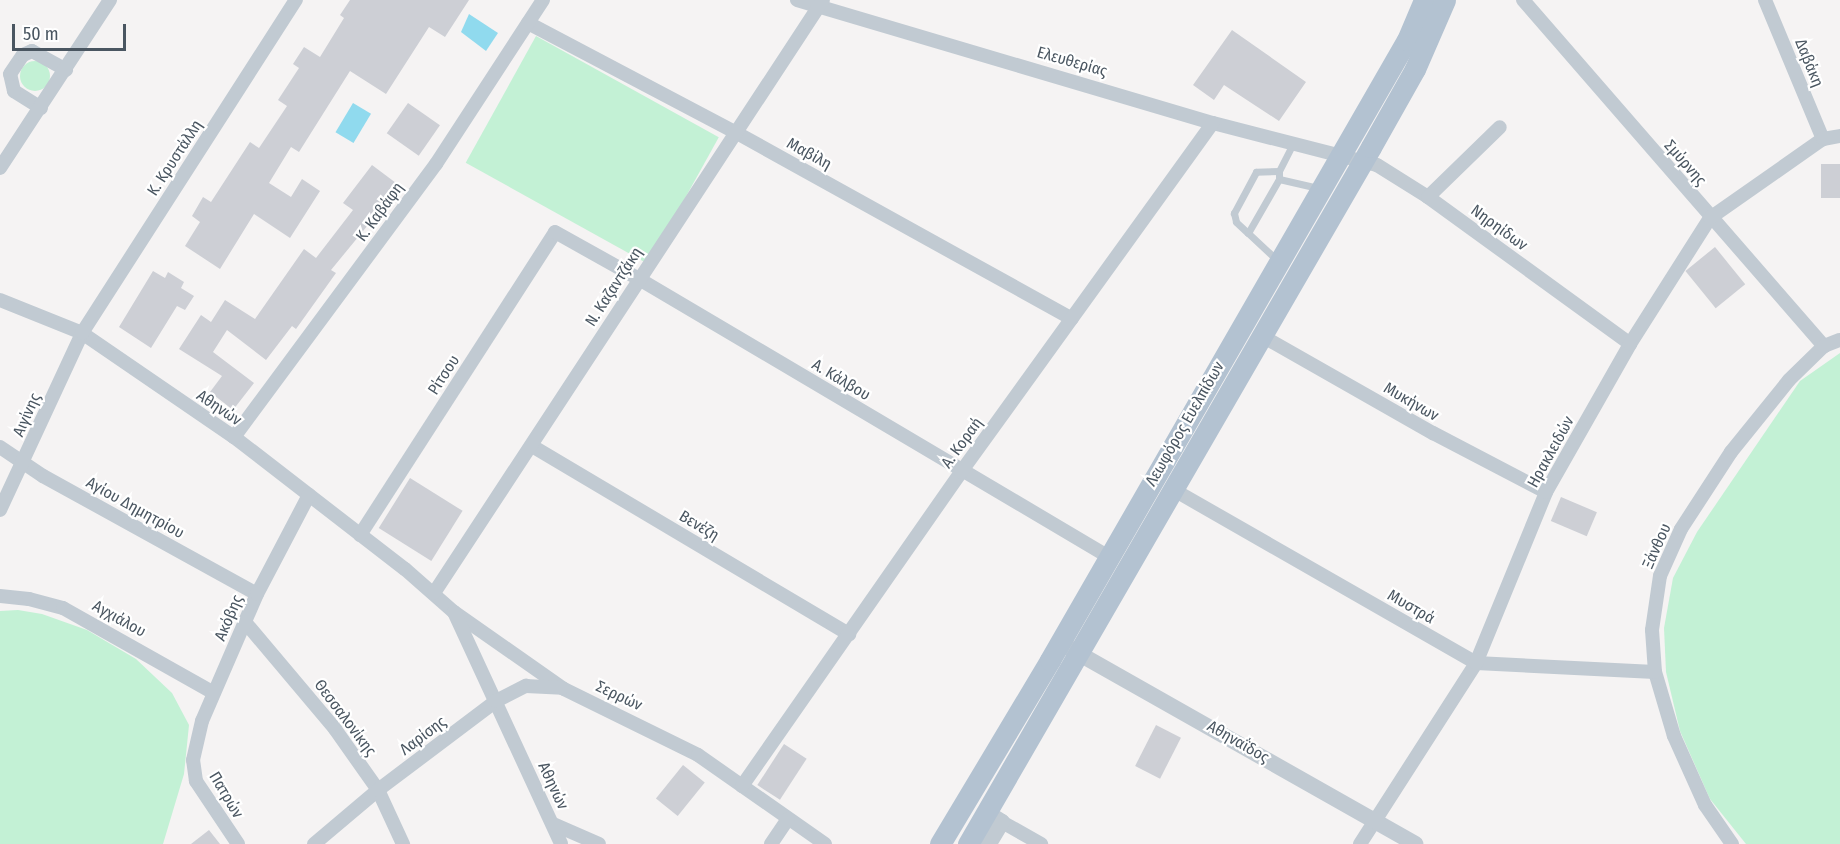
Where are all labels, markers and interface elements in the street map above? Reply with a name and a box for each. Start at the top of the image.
scale bar [15,12,129,50]
text: 50 m [23,23,59,45]
street label: Δαβάκη [1791,36,1827,90]
street label: Ελευθερίας [1035,43,1109,81]
street label: Κ. Κρυστάλλη [143,116,207,200]
street label: Μαβίλη [783,134,835,174]
street label: Σμύρνης [1660,136,1710,190]
street label: Κ. Καβάφη [352,179,408,245]
street label: Νηρηίδων [1467,201,1531,255]
street label: Ν. Καζαντζάκη [581,244,647,330]
street label: Ρίτσου [424,351,464,399]
street label: A. Κάλβου [808,355,874,405]
street label: Λεωφόρος Ευελπίδων [1142,358,1228,490]
street label: Μυκήνων [1380,379,1442,425]
street label: Αθηνών [193,386,245,430]
street label: Αιγίνης [9,390,45,440]
street label: Ηρακλειδών [1524,413,1578,491]
street label: Α. Κοραή [937,414,987,472]
street label: Αγίου Δημητρίου [83,473,187,543]
street label: Βενέζη [676,507,722,545]
street label: Ξάνθου [1639,520,1675,572]
street label: Μυστρά [1384,586,1438,628]
street label: Ακόβης [211,592,247,644]
street label: Αγχιάλου [89,597,149,641]
street label: Θεσσαλονίκης [310,676,380,760]
street label: Σερρών [593,677,645,715]
street label: Λαρίσης [396,712,450,760]
street label: Αθηναΐδος [1204,717,1272,767]
street label: Αθηνών [534,759,572,813]
street label: Πατρών [205,768,247,822]

